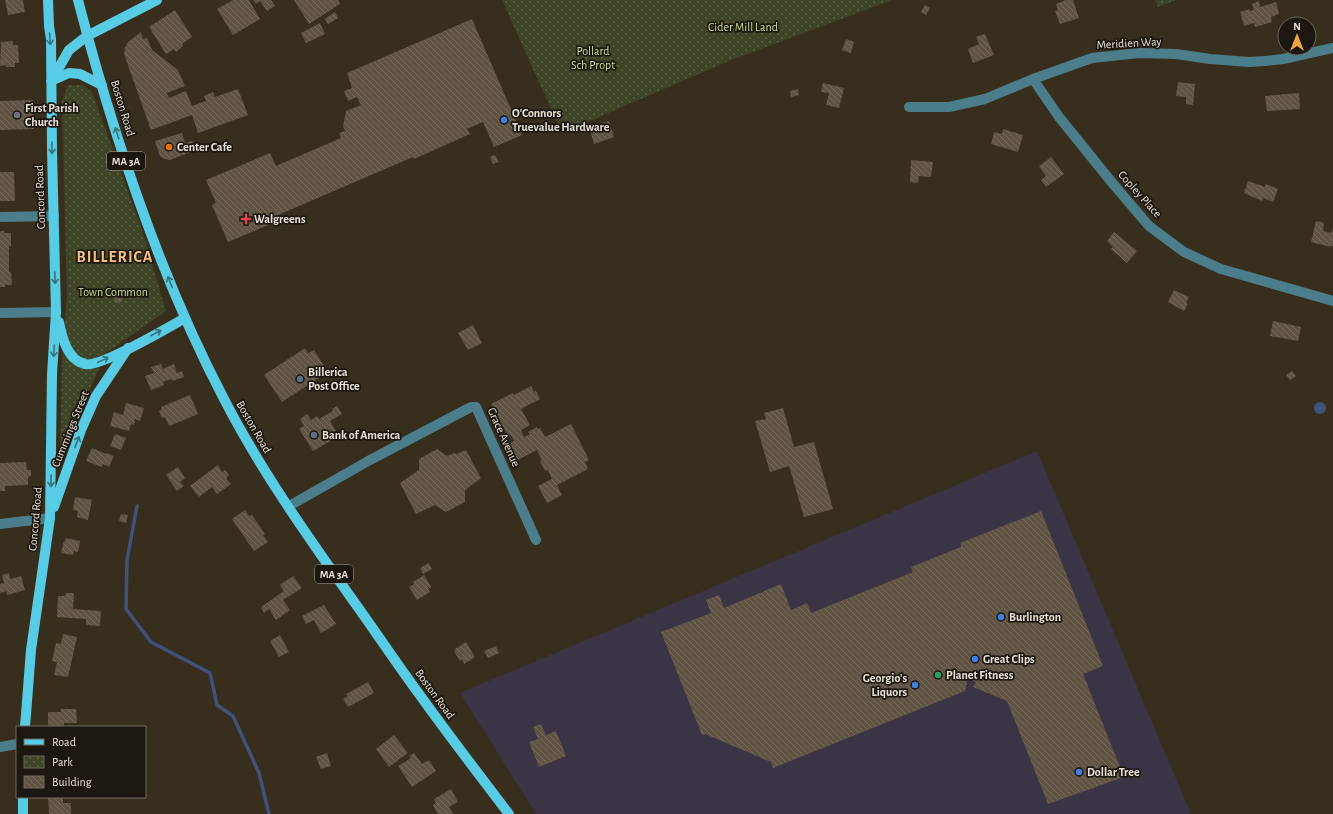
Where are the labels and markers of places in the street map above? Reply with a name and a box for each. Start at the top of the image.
place label: First Parish Church [25,102,79,128]
place label: O'Connors Truevalue Hardware [512,107,610,133]
marker: First Parish Church [12,110,22,120]
marker: O'Connors Truevalue Hardware [499,115,509,125]
place label: Center Cafe [177,141,232,153]
marker: Center Cafe [164,142,174,152]
place label: Walgreens [254,213,306,225]
marker: Walgreens [241,214,251,224]
place label: Billerica Post Office [308,366,360,392]
marker: Billerica Post Office [295,374,305,384]
place label: Bank of America [322,429,400,441]
marker: Bank of America [309,430,319,440]
place label: Burlington [1009,611,1061,623]
marker: Burlington [996,612,1006,622]
place label: Great Clips [983,653,1035,665]
marker: Great Clips [970,654,980,664]
place label: Planet Fitness [946,669,1014,681]
marker: Planet Fitness [933,670,943,680]
place label: Georgio's Liquors [863,672,907,698]
marker: Georgio's Liquors [910,680,920,690]
place label: Dollar Tree [1087,766,1140,778]
marker: Dollar Tree [1074,767,1084,777]

